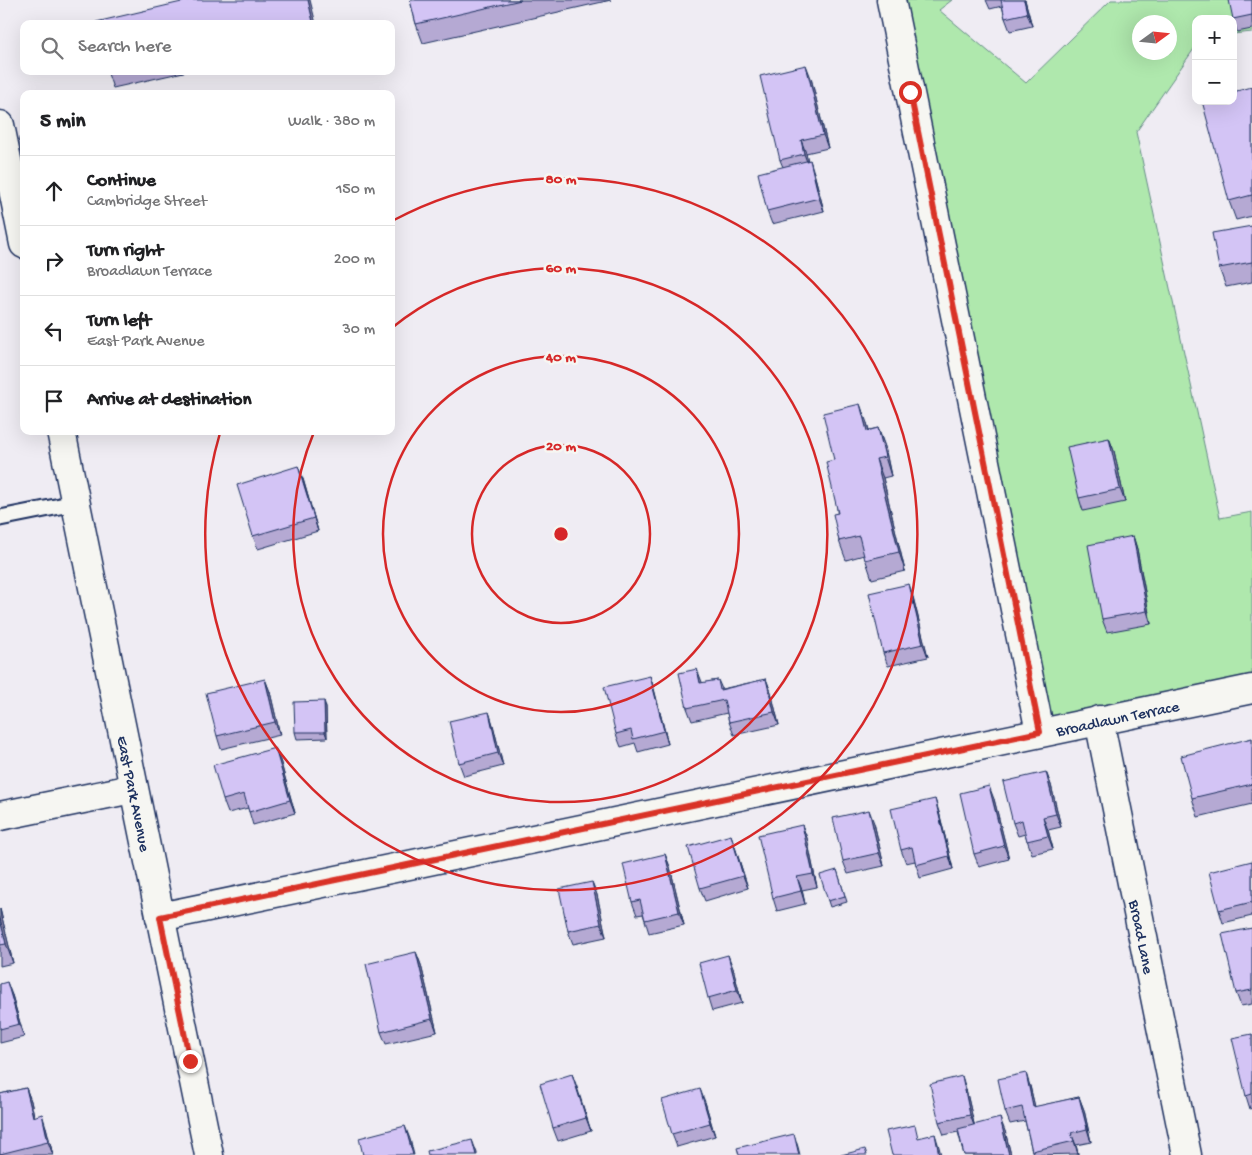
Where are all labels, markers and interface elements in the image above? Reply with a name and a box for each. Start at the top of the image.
north arrow [1132,15,1177,60]
map controls [1192,15,1237,105]
button: + [1192,15,1237,60]
search box [20,20,395,75]
icon: search [38,34,66,62]
text: Search here [78,36,172,59]
button: − [1192,60,1237,105]
route start [899,81,922,104]
text: 5 min [40,110,85,135]
text: Walk · 380 m [288,113,375,132]
text: Continue [87,170,156,193]
text: 80 m [546,171,577,189]
icon: ahead [40,177,68,205]
text: 150 m [336,181,375,200]
text: Cambridge Street [87,193,207,212]
text: Turn right [87,240,163,263]
icon: right [40,247,68,275]
text: 200 m [334,251,375,270]
text: 60 m [546,260,577,278]
text: Broadlawn Terrace [87,263,212,282]
text: Turn left [87,310,151,333]
icon: left [40,317,68,345]
text: 30 m [342,321,375,340]
text: East Park Avenue [87,333,204,352]
text: 40 m [545,349,576,367]
icon: arrive [40,387,68,415]
text: Arrive at destination [87,389,251,412]
text: 20 m [546,438,576,456]
centre of rings [552,525,570,543]
street label: Broadlawn Terrace [1054,698,1182,743]
street label: East Park Avenue [111,735,153,854]
street label: Broad Lane [1122,898,1156,977]
route end [179,1050,202,1073]

